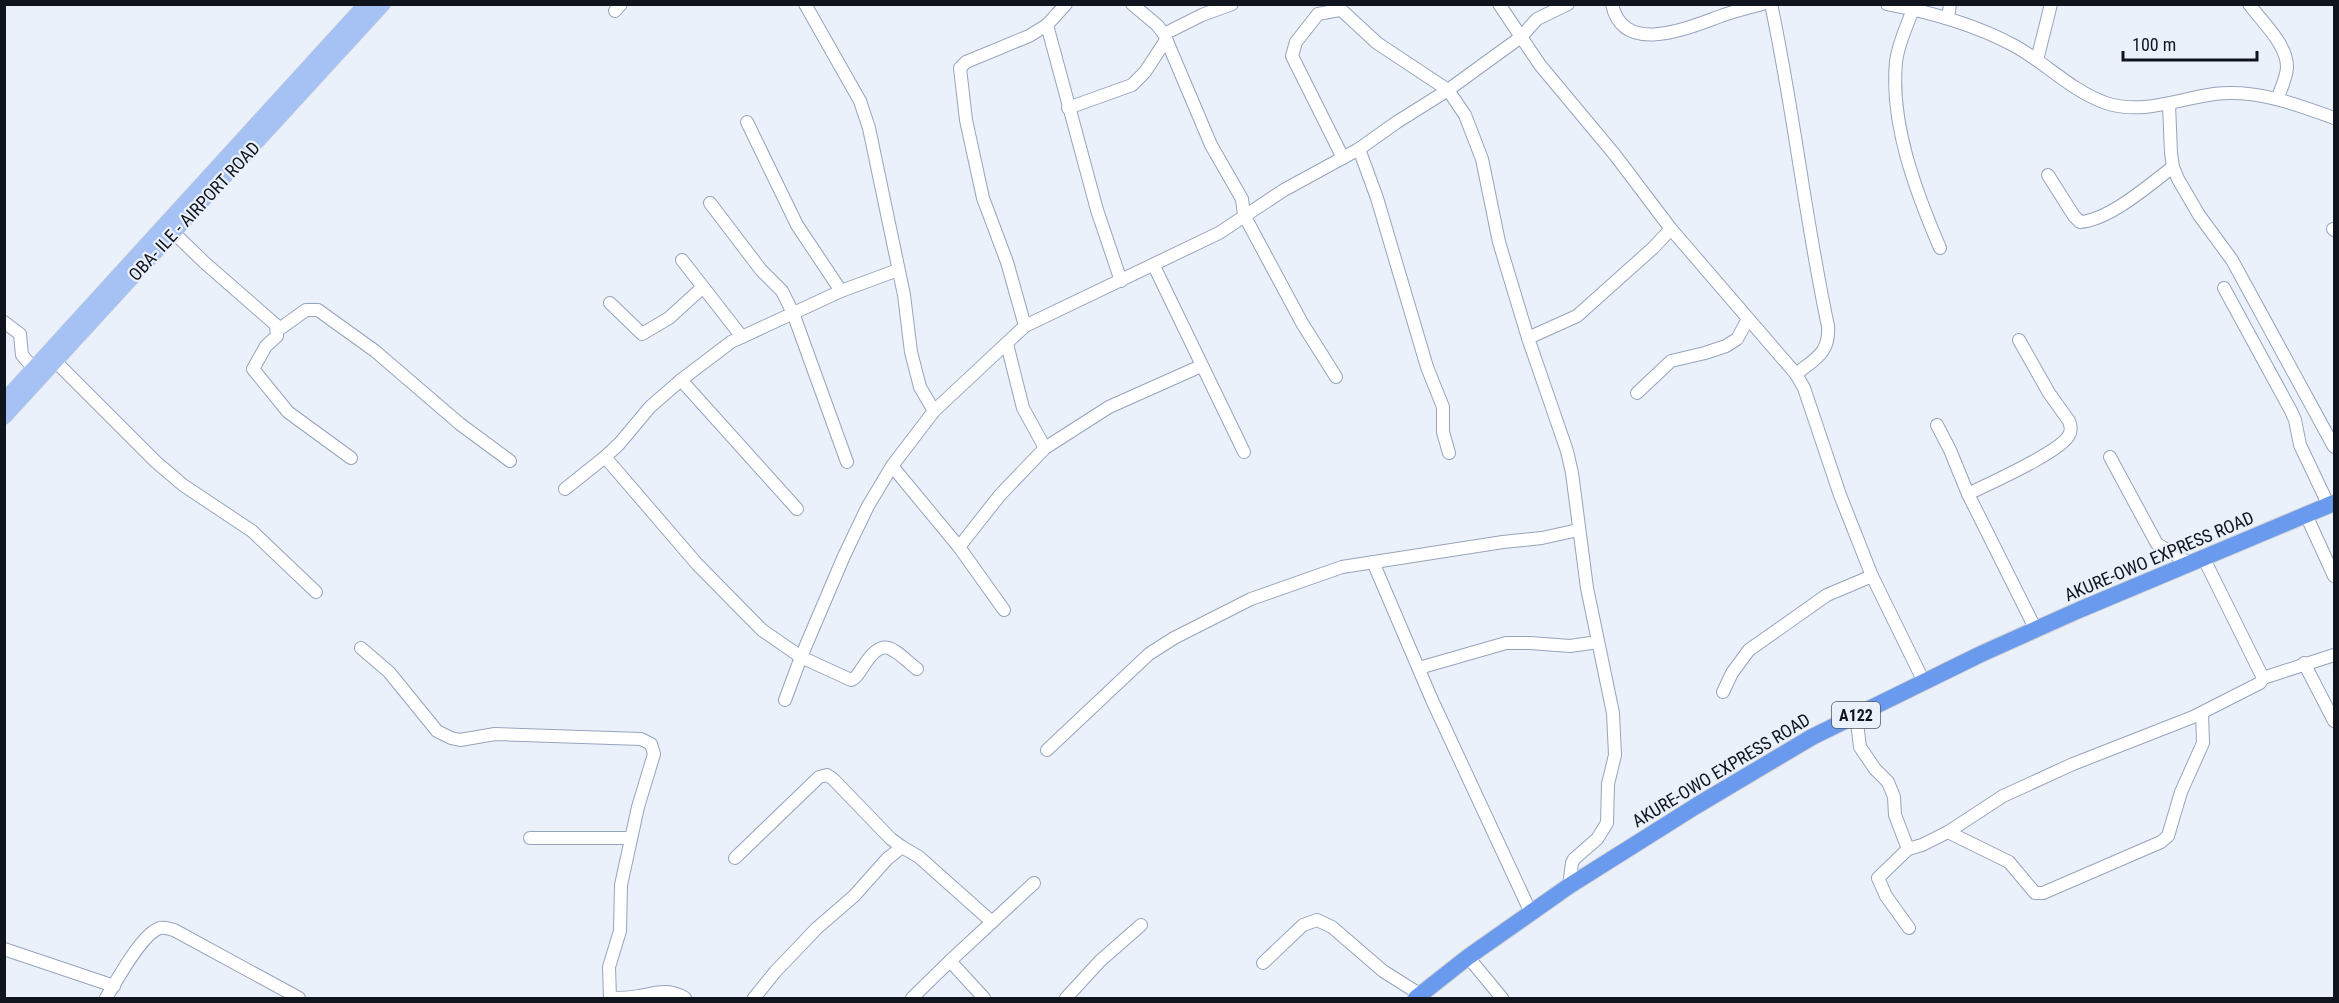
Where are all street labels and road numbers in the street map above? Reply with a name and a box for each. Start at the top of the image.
street label: OBA- ILE - AIRPORT ROAD [124,137,264,285]
street label: AKURE-OWO EXPRESS ROAD [2061,507,2257,605]
road number: A122 [1832,702,1880,728]
street label: AKURE-OWO EXPRESS ROAD [1628,709,1814,831]

